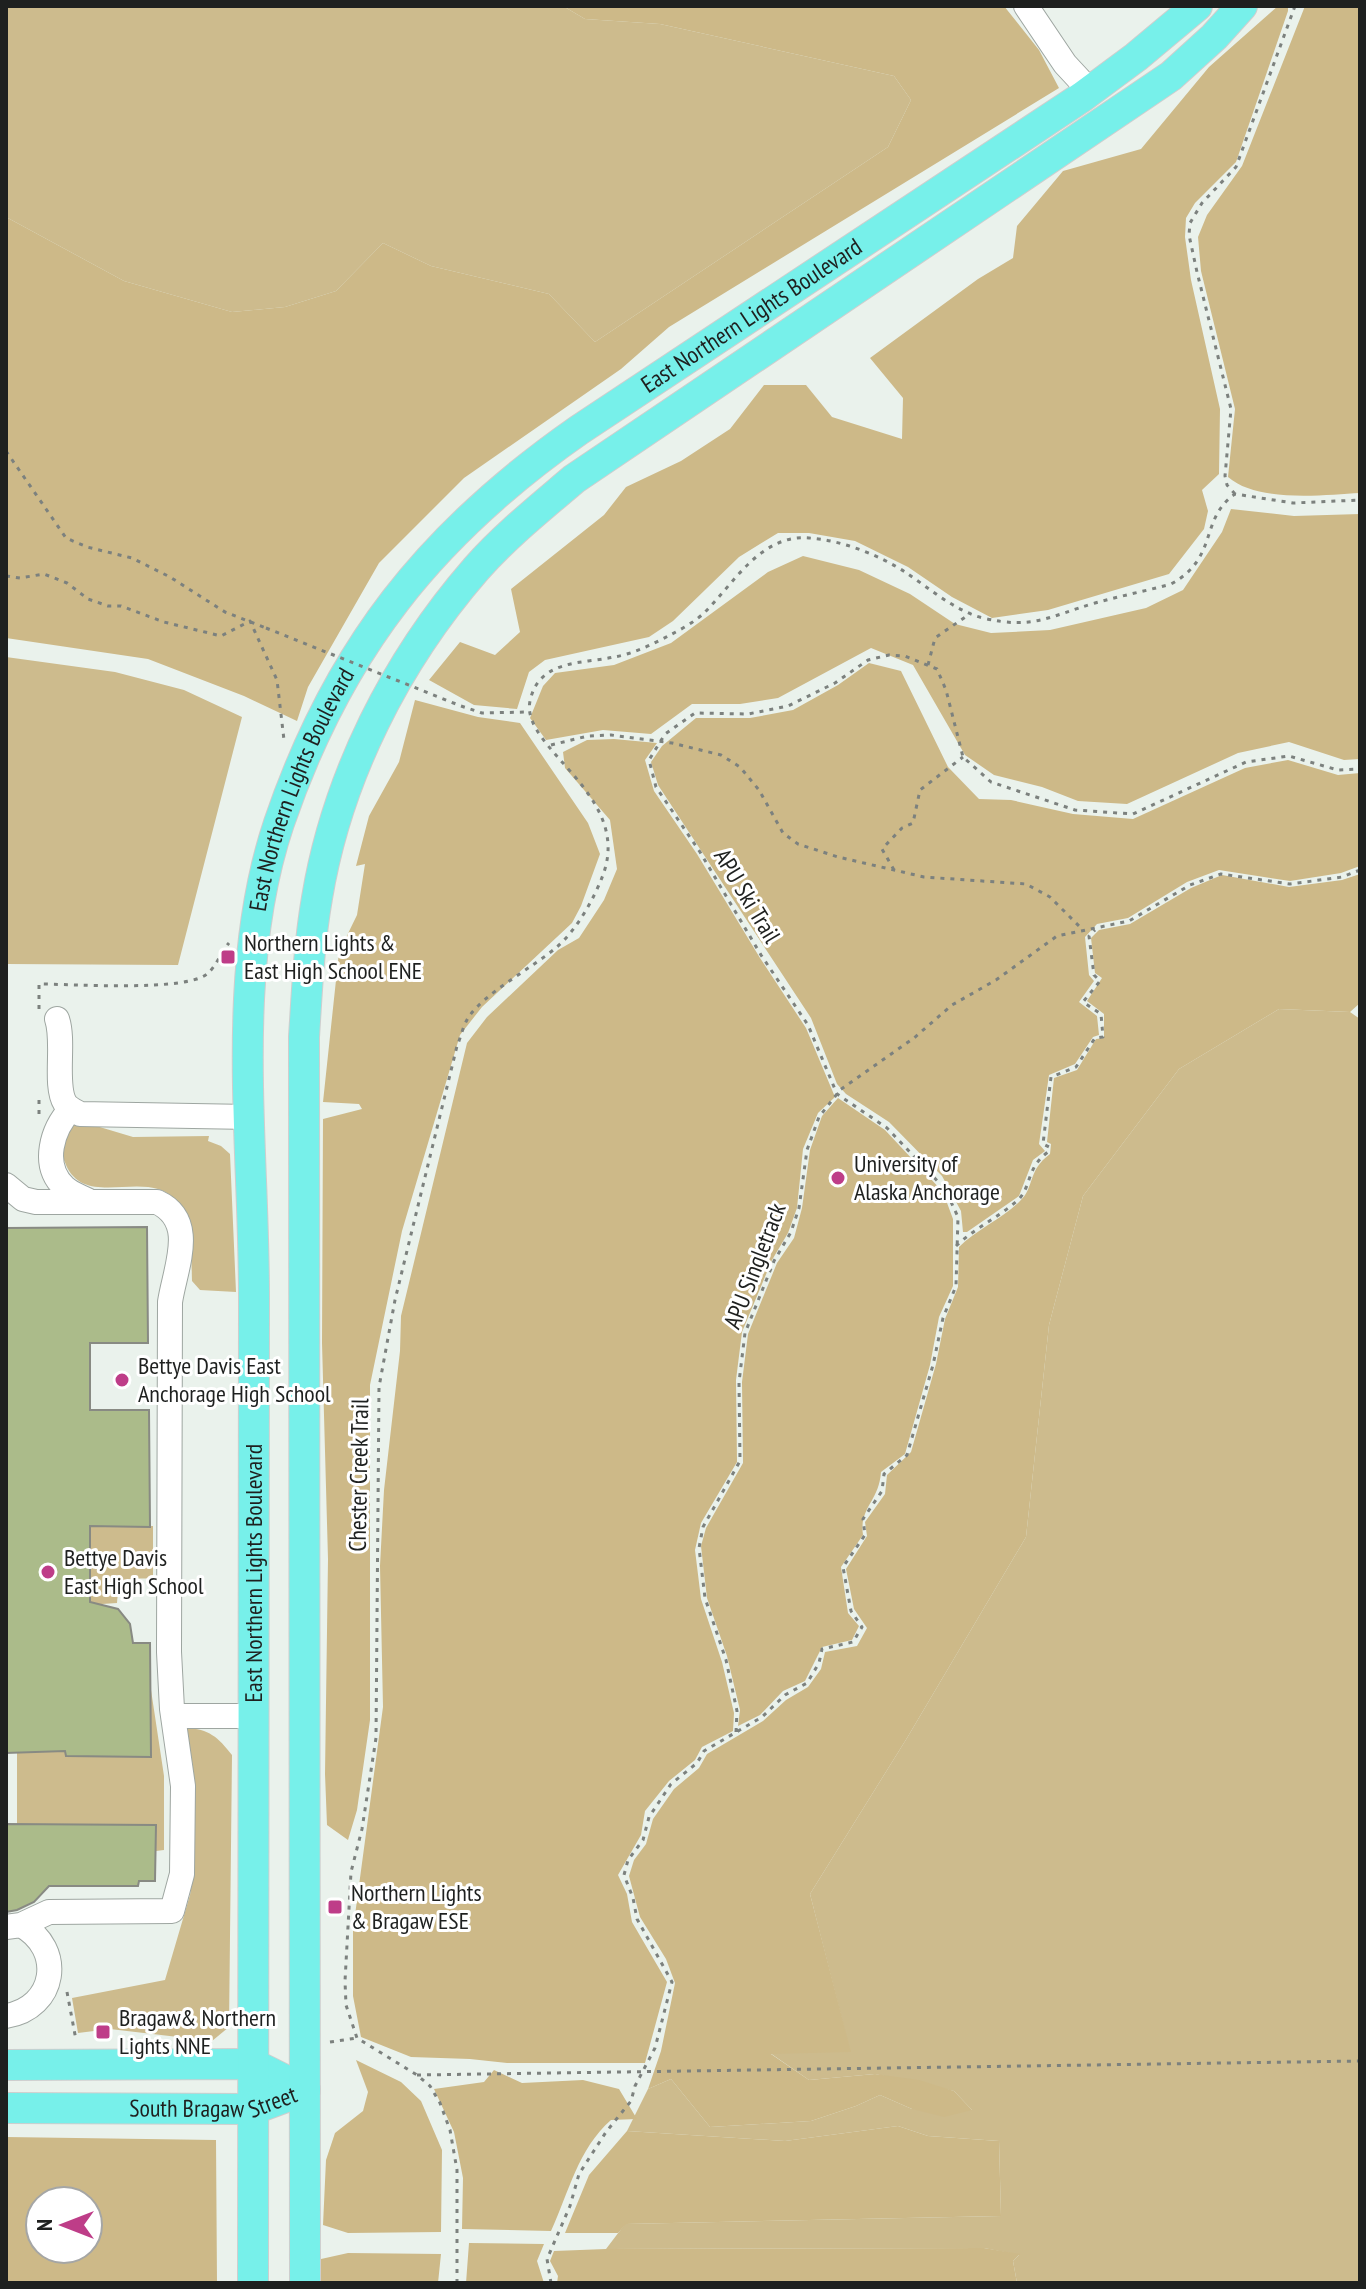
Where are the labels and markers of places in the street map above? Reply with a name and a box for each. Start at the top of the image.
place label: Northern Lights & East High School ENE [244,927,422,986]
marker: Northern Lights & East High School ENE [219,948,237,966]
place label: University of Alaska Anchorage [854,1148,1000,1207]
marker: University of Alaska Anchorage [829,1169,847,1187]
place label: Bettye Davis East Anchorage High School [138,1350,331,1409]
marker: Bettye Davis East Anchorage High School [113,1371,131,1389]
place label: Bettye Davis East High School [64,1542,204,1601]
marker: Bettye Davis East High School [39,1563,57,1581]
place label: Northern Lights & Bragaw ESE [351,1877,482,1936]
marker: Northern Lights & Bragaw ESE [326,1898,344,1916]
place label: Bragaw& Northern Lights NNE [119,2002,276,2061]
marker: Bragaw& Northern Lights NNE [94,2023,112,2041]

